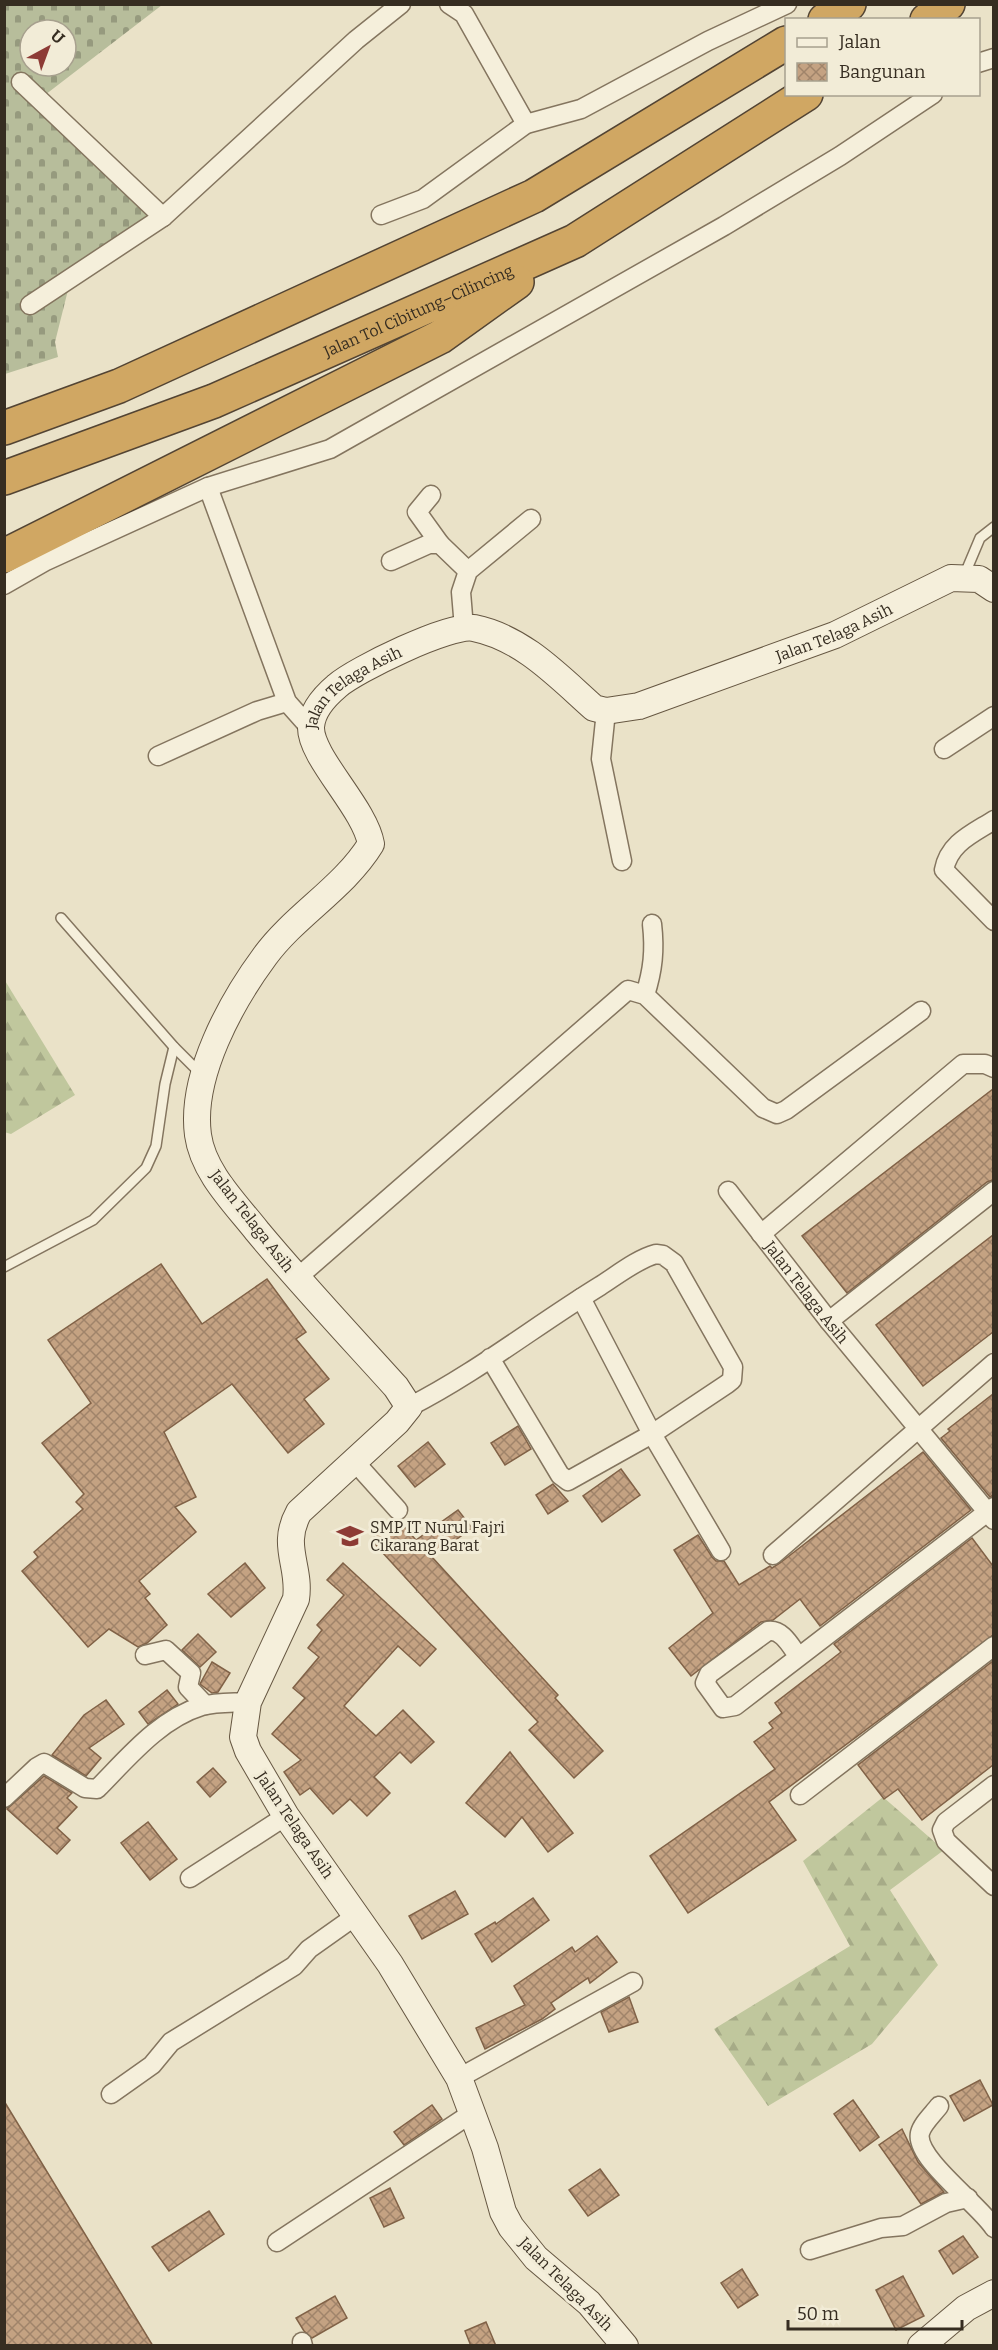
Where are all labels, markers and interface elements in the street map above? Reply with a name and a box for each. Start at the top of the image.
north arrow [18,18,78,78]
legend [785,18,980,96]
text: U [47,26,68,48]
text: Jalan [838,31,881,53]
text: Bangunan [839,61,926,83]
street label: Jalan Tol Cibitung–Cilincing [320,260,516,361]
street label: Jalan Telaga Asih [772,599,895,666]
street label: Jalan Telaga Asih [301,642,405,731]
street label: Jalan Telaga Asih [205,1165,298,1276]
street label: Jalan Telaga Asih [760,1236,853,1347]
place label: SMP IT Nurul Fajri Cikarang Barat [370,1518,505,1555]
school or university icon: SMP IT Nurul Fajri Cikarang Barat [335,1521,365,1551]
street label: Jalan Telaga Asih [252,1767,338,1882]
street label: Jalan Telaga Asih [514,2232,617,2335]
scale bar [788,2293,962,2331]
text: 50 m [797,2303,839,2325]

